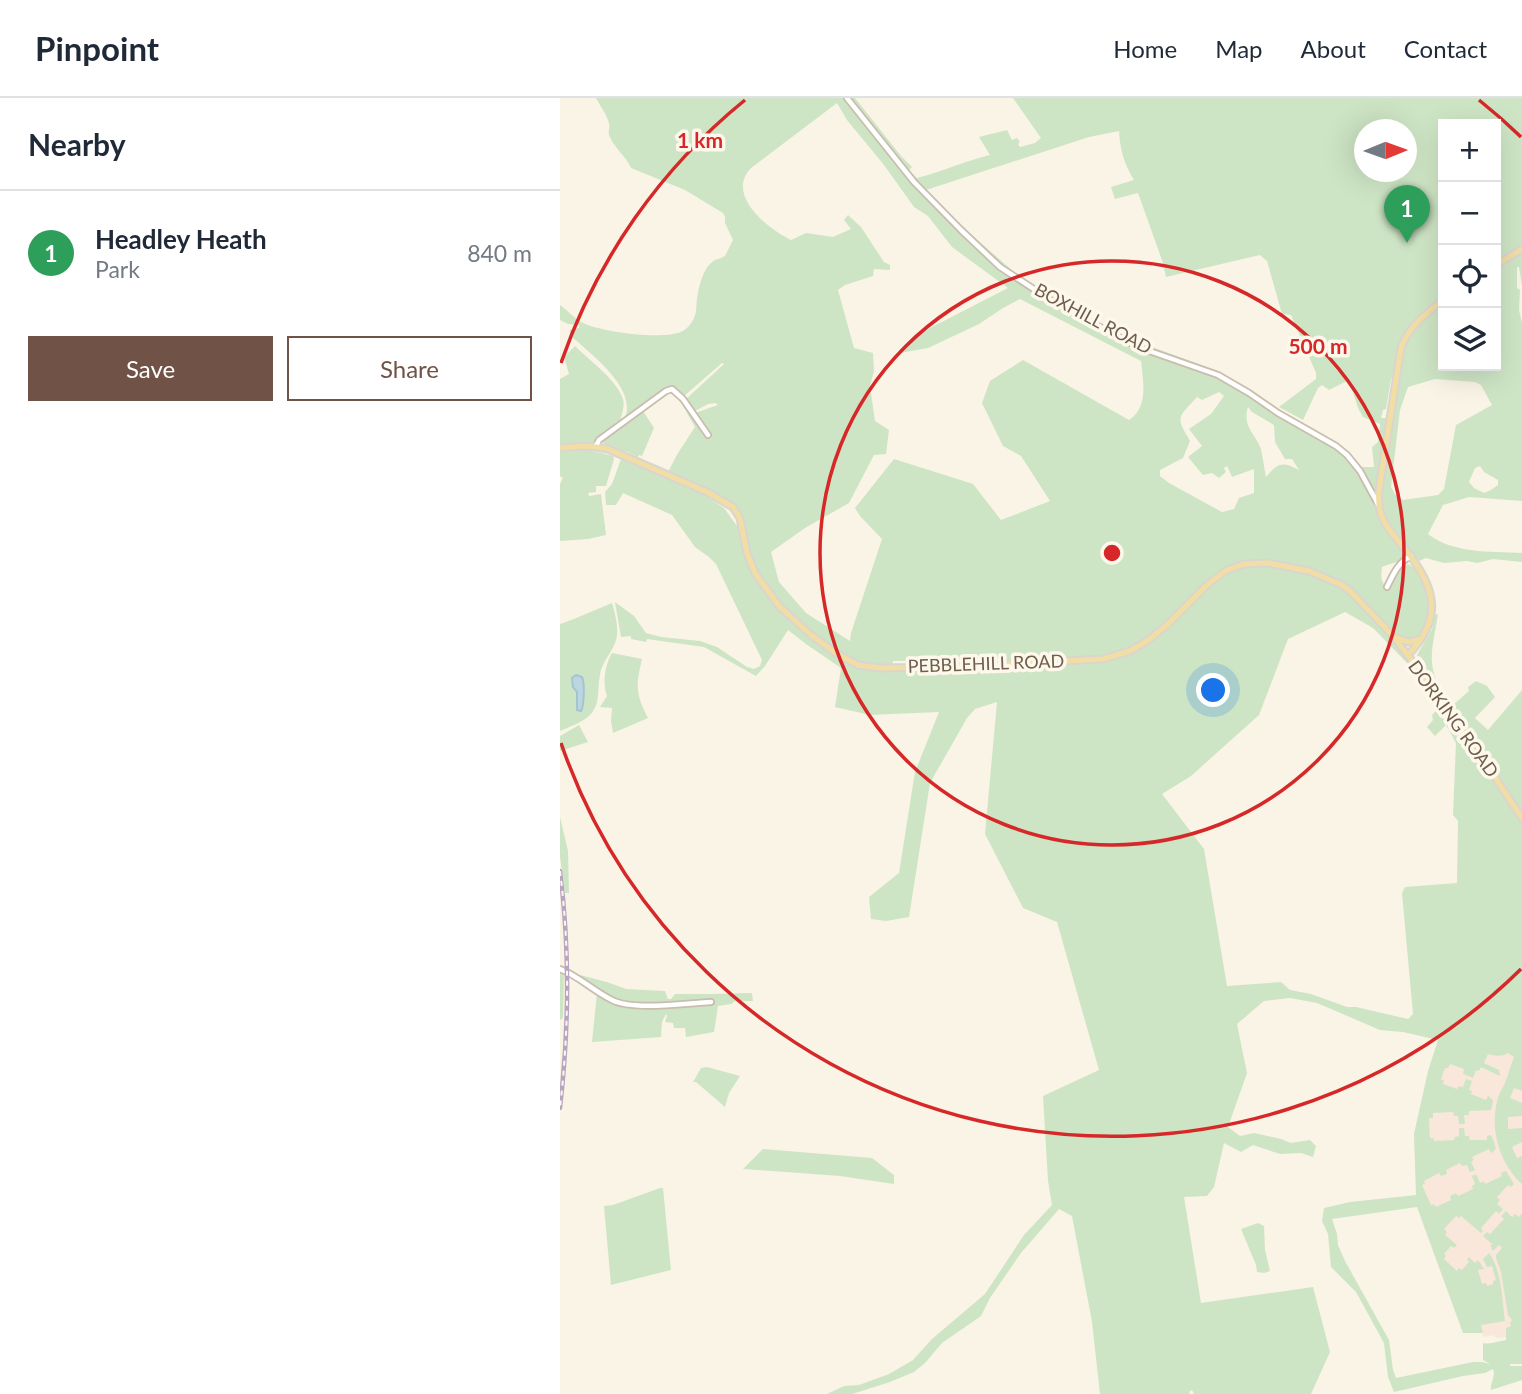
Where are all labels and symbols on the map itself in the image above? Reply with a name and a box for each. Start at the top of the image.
north arrow [1354,119,1417,182]
text: 1 km [677,127,723,152]
pin: 1 [1384,185,1430,243]
street label: BOXHILL ROAD [1031,278,1156,358]
text: 500 m [1288,333,1348,358]
centre of rings [1100,541,1124,565]
street label: PEBBLEHILL ROAD [907,649,1065,677]
street label: DORKING ROAD [1404,656,1504,781]
your location [1196,673,1230,707]

